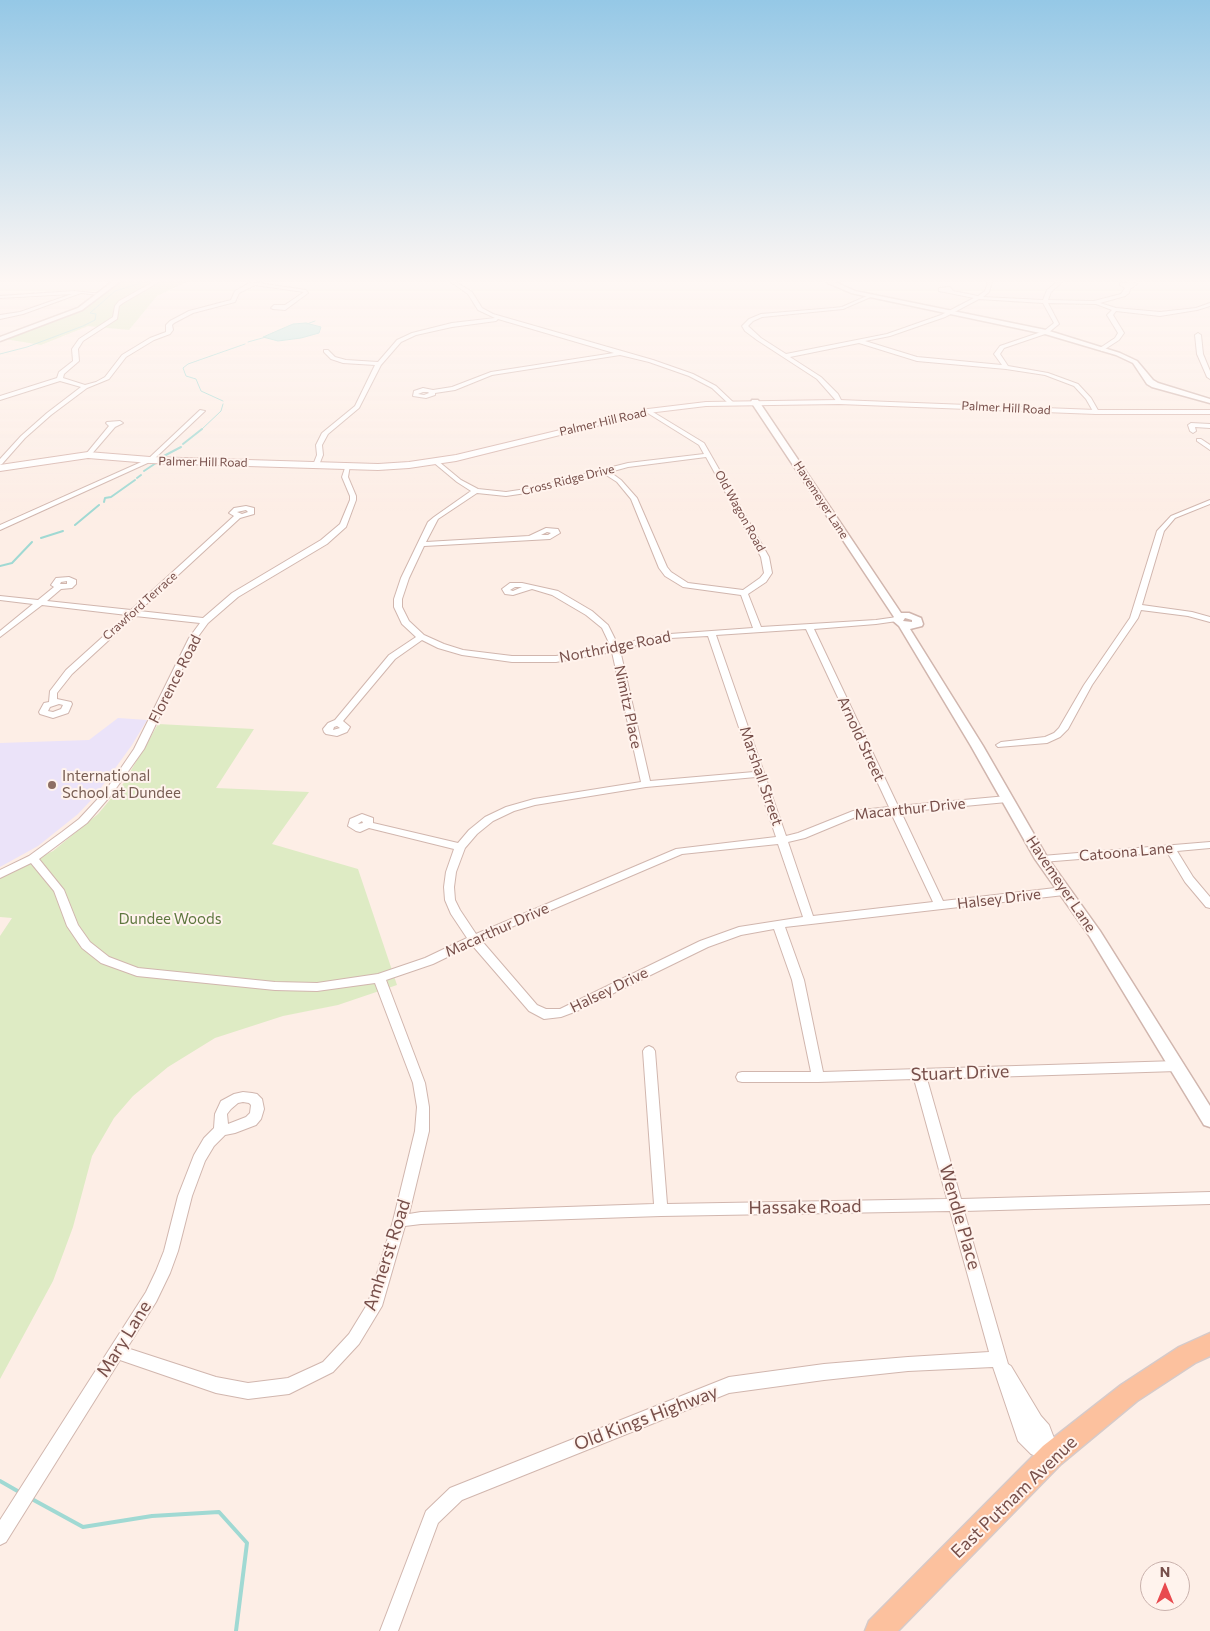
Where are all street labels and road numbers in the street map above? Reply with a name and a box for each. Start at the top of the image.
street label: Palmer Hill Road [961,398,1051,418]
street label: Palmer Hill Road [558,405,648,439]
street label: Palmer Hill Road [158,454,248,470]
street label: Havemeyer Lane [791,458,851,542]
street label: Cross Ridge Drive [520,462,616,498]
street label: Old Wagon Road [712,468,768,554]
street label: Crawford Terrace [100,569,180,643]
street label: Northridge Road [558,627,672,667]
street label: Florence Road [145,632,205,726]
street label: Nimitz Place [610,664,646,750]
street label: Arnold Street [833,694,889,784]
street label: Marshall Street [736,724,786,828]
street label: Macarthur Drive [854,794,966,824]
street label: Havemeyer Lane [1022,832,1100,936]
street label: Catoona Lane [1078,839,1174,865]
street label: Halsey Drive [956,885,1042,913]
street label: Macarthur Drive [442,899,552,961]
street label: Halsey Drive [567,963,651,1017]
street label: Stuart Drive [910,1060,1010,1086]
street label: Wendle Place [935,1162,985,1272]
street label: Hassake Road [748,1195,862,1219]
street label: Amherst Road [359,1197,415,1313]
street label: Mary Lane [92,1297,156,1381]
street label: Old Kings Highway [571,1381,721,1455]
street label: East Putnam Avenue [947,1431,1081,1563]

